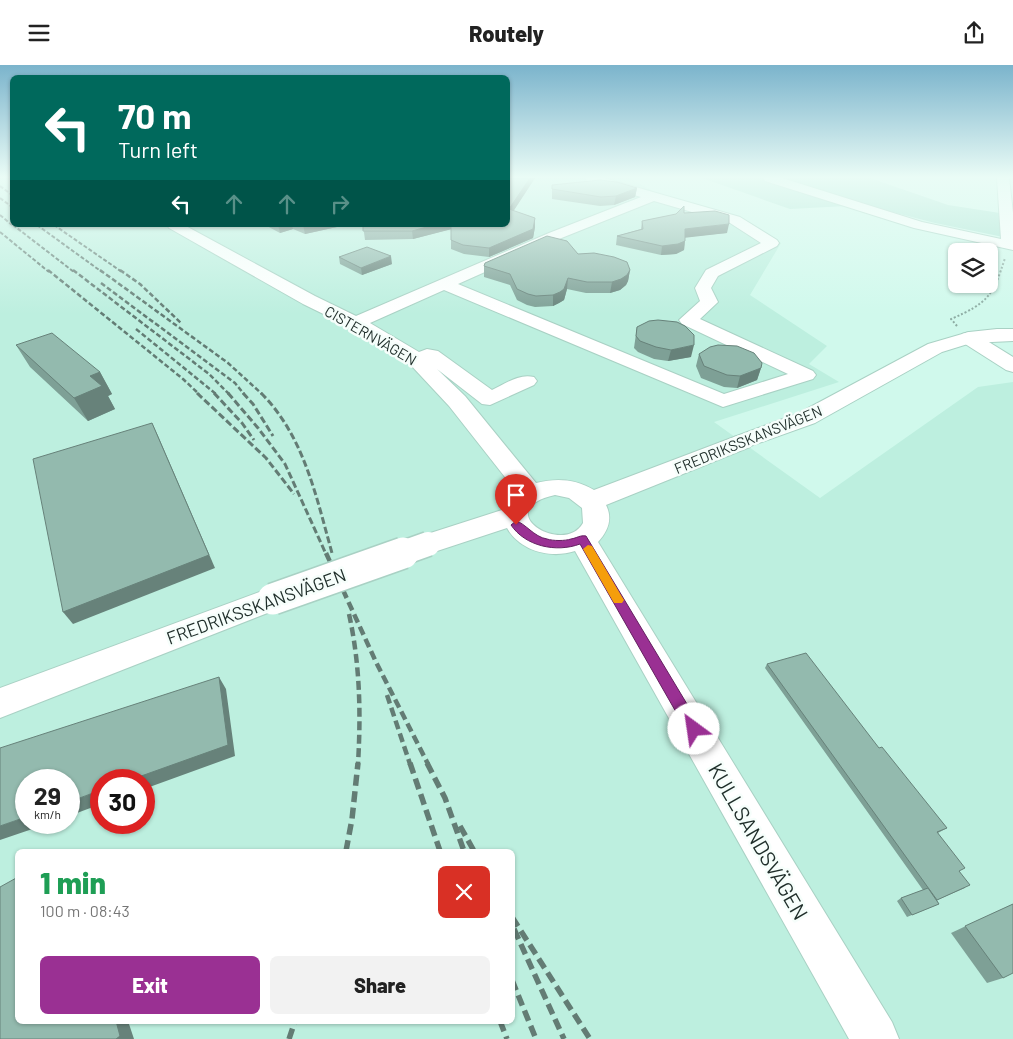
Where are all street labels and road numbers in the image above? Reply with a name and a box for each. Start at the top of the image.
street label: CISTERNVÄGEN [322,301,420,369]
street label: FREDRIKSSKANSVÄGEN [671,401,825,477]
street label: FREDRIKSSKANSVÄGEN [163,563,349,649]
street label: KULLSANDSVÄGEN [704,758,814,924]

